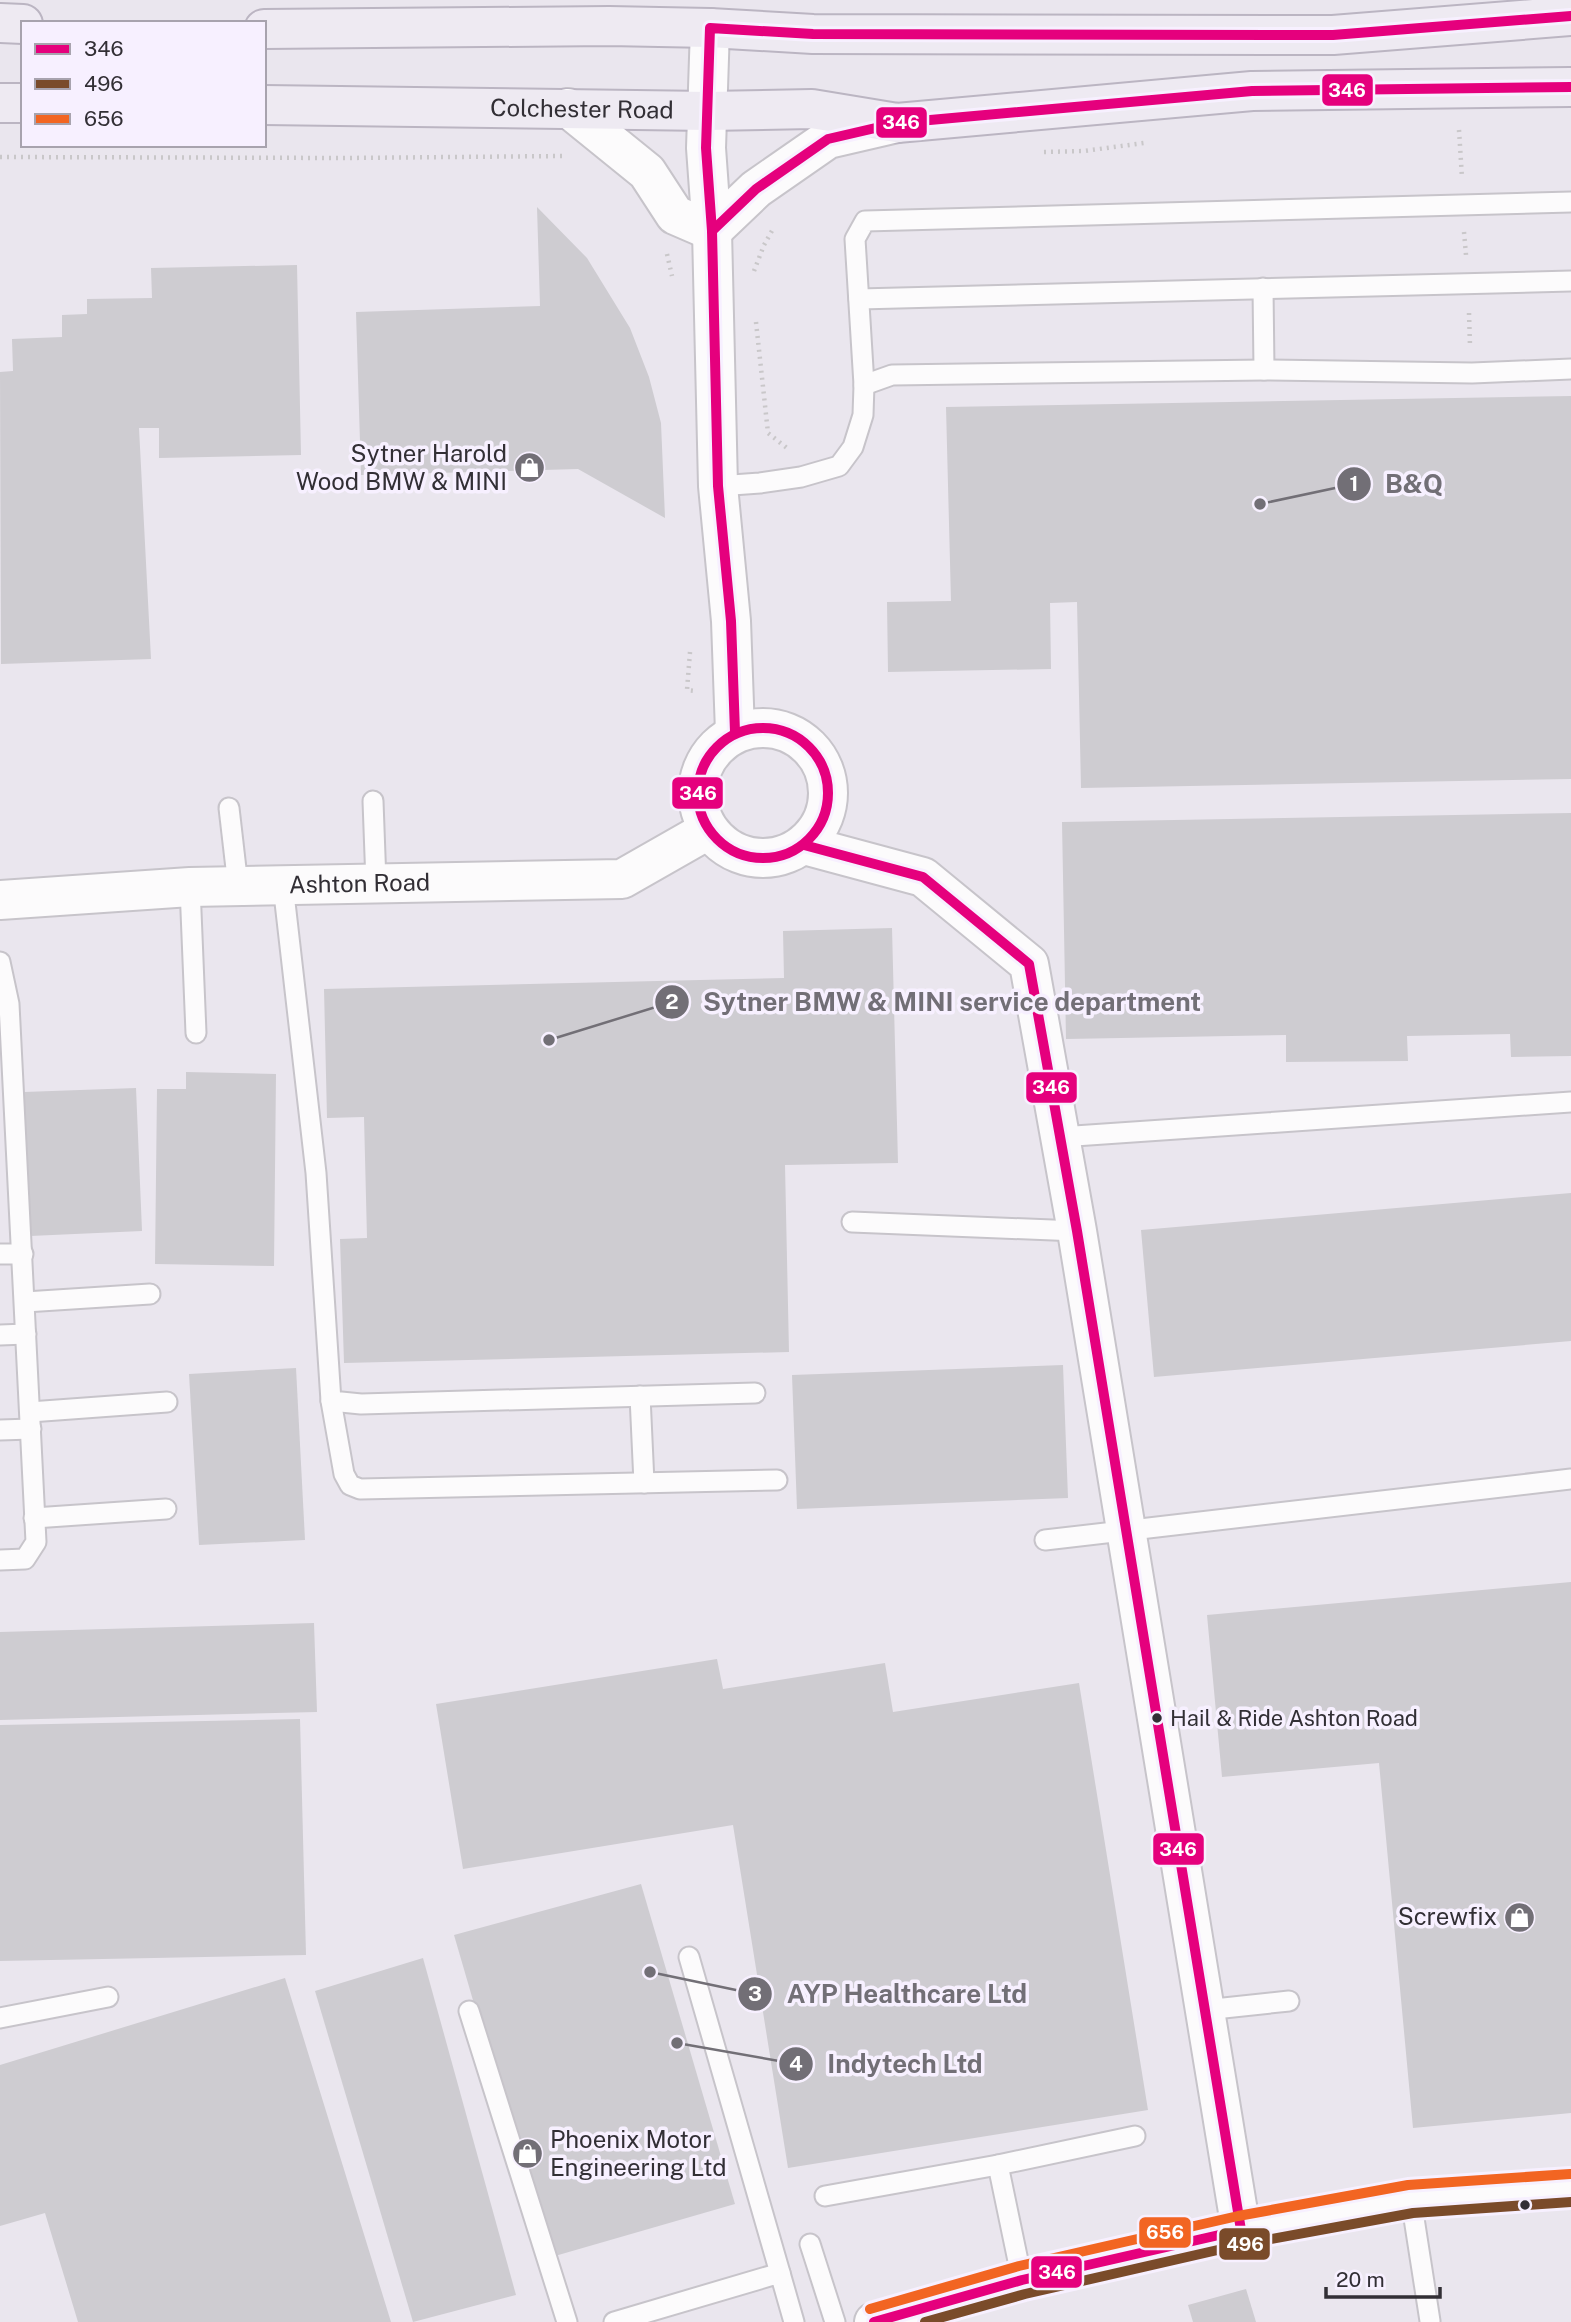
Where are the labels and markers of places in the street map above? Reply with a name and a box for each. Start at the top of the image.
place label: Sytner Harold Wood BMW & MINI [296,439,507,495]
shop icon: Sytner Harold Wood BMW & MINI [513,451,547,485]
callout: B&Q [1336,460,1457,507]
callout: Sytner BMW & MINI service department [654,978,1215,1025]
place label: Hail & Ride Ashton Road [1170,1705,1418,1731]
marker: Hail & Ride Ashton Road [1150,1711,1164,1725]
shop icon: Screwfix [1503,1900,1537,1934]
place label: Screwfix [1398,1902,1497,1930]
callout: AYP Healthcare Ltd [737,1970,1041,2017]
callout: Indytech Ltd [778,2040,997,2087]
place label: Phoenix Motor Engineering Ltd [550,2125,727,2181]
shop icon: Phoenix Motor Engineering Ltd [510,2137,544,2171]
unlabelled marker [1518,2198,1532,2212]

